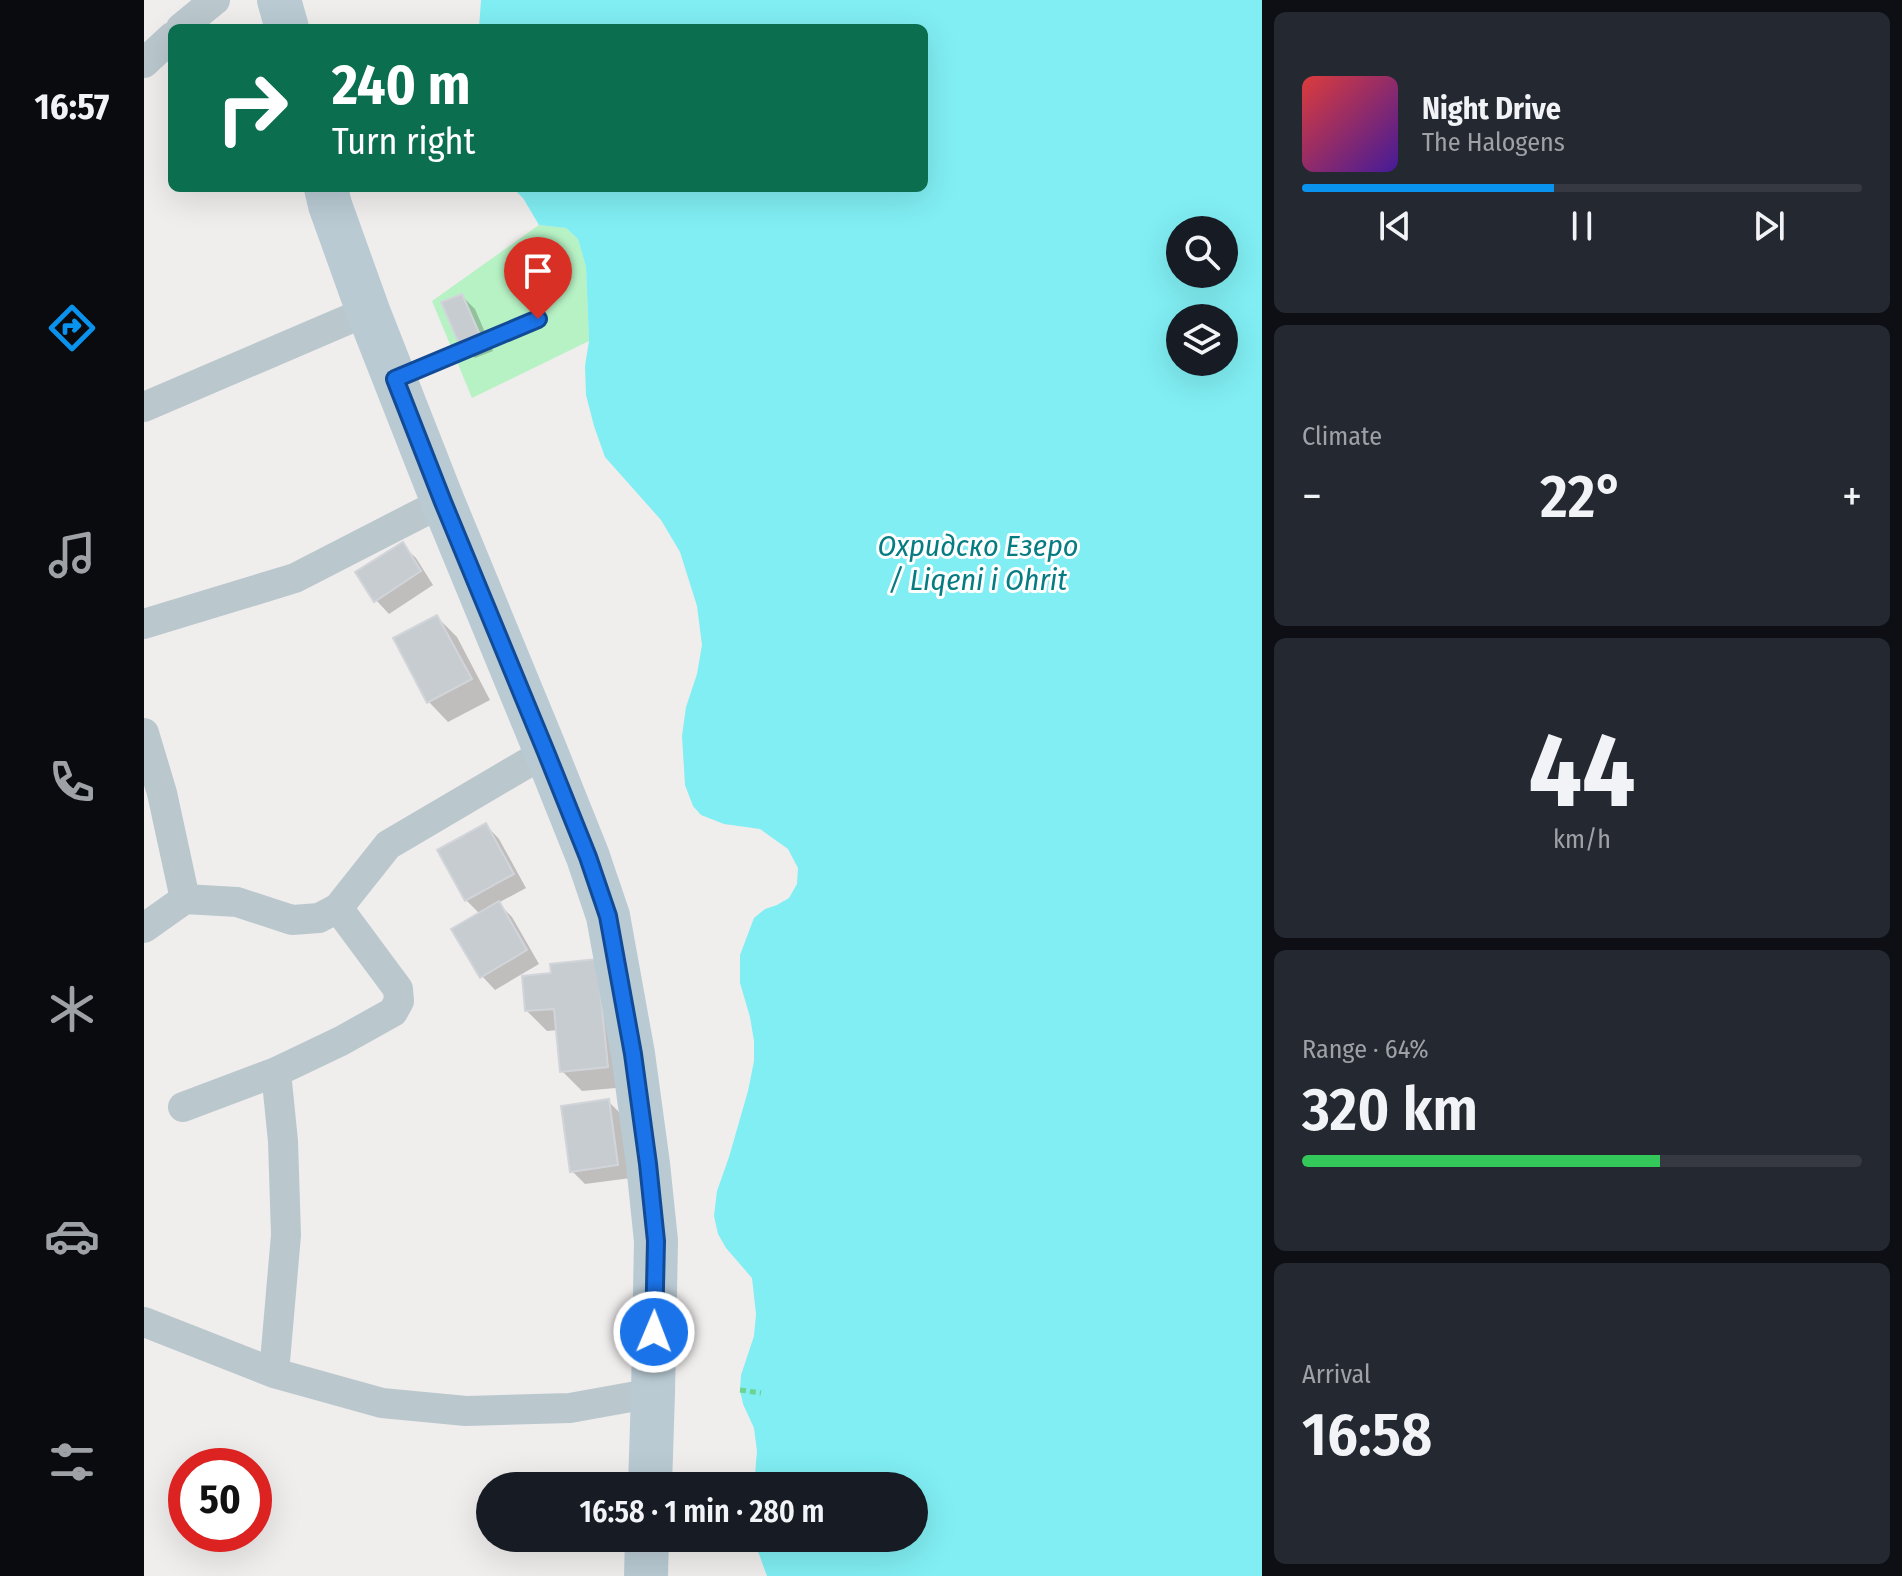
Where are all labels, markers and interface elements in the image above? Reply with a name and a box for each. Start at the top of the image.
text: 240 m [332,52,471,119]
icon: right [200,56,304,160]
text: 16:57 [35,85,109,129]
text: Night Drive [1422,91,1561,127]
text: Turn right [332,120,475,164]
text: The Halogens [1422,127,1565,158]
icon: previous [1373,204,1417,248]
icon: pause [1560,204,1604,248]
icon: next [1747,204,1791,248]
map controls [1166,216,1238,376]
button: search [1166,216,1238,288]
pin [504,237,572,319]
icon: arrive [516,249,560,293]
icon: directions [44,300,100,356]
button: layers [1166,304,1238,376]
text: Climate [1302,421,1382,452]
text: 22° [1540,461,1624,533]
text: − [1302,470,1322,523]
text: + [1842,470,1862,523]
icon: music [44,527,100,583]
water label: Охридско Езеро / Liqeni i Ohrit [877,528,1079,598]
text: 44 [1529,709,1635,834]
icon: phone [44,754,100,810]
text: km/h [1553,824,1611,855]
icon: climate [44,981,100,1037]
text: Range · 64% [1302,1034,1429,1065]
text: 320 km [1302,1074,1478,1146]
icon: car [44,1208,100,1264]
position arrow [612,1290,696,1374]
text: Arrival [1302,1359,1371,1390]
text: 16:58 [1302,1399,1432,1471]
icon: filters [44,1434,100,1490]
speed limit sign: 50 [168,1448,272,1552]
text: 16:58 · 1 min · 280 m [580,1494,824,1530]

